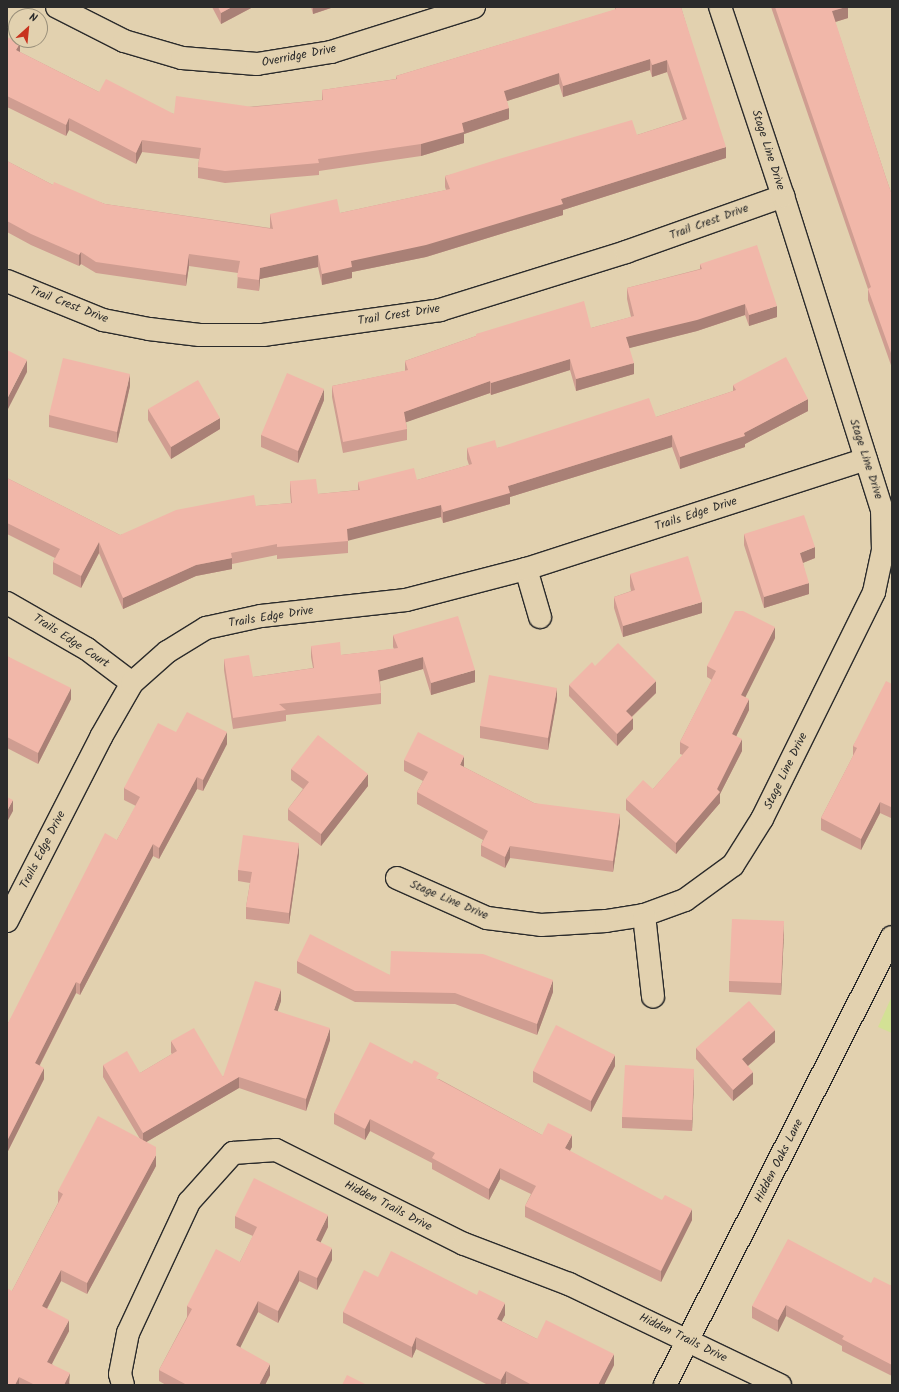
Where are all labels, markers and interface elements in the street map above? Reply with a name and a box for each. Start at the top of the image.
north arrow [8,8,48,48]
text: N [26,9,40,28]
street label: Overridge Drive [261,42,337,70]
street label: Stage Line Drive [748,108,788,192]
street label: Trail Crest Drive [668,201,750,243]
street label: Trail Crest Drive [28,283,110,327]
street label: Trail Crest Drive [357,301,441,329]
street label: Stage Line Drive [846,417,886,501]
street label: Trails Edge Drive [653,494,739,534]
street label: Trails Edge Drive [228,603,314,631]
street label: Trails Edge Court [30,611,112,671]
street label: Stage Line Drive [761,730,811,812]
street label: Trails Edge Drive [17,809,69,891]
street label: Stage Line Drive [408,877,490,923]
street label: Hidden Oaks Lane [752,1117,806,1205]
street label: Hidden Trails Drive [342,1178,434,1234]
street label: Hidden Trails Drive [637,1310,729,1366]

